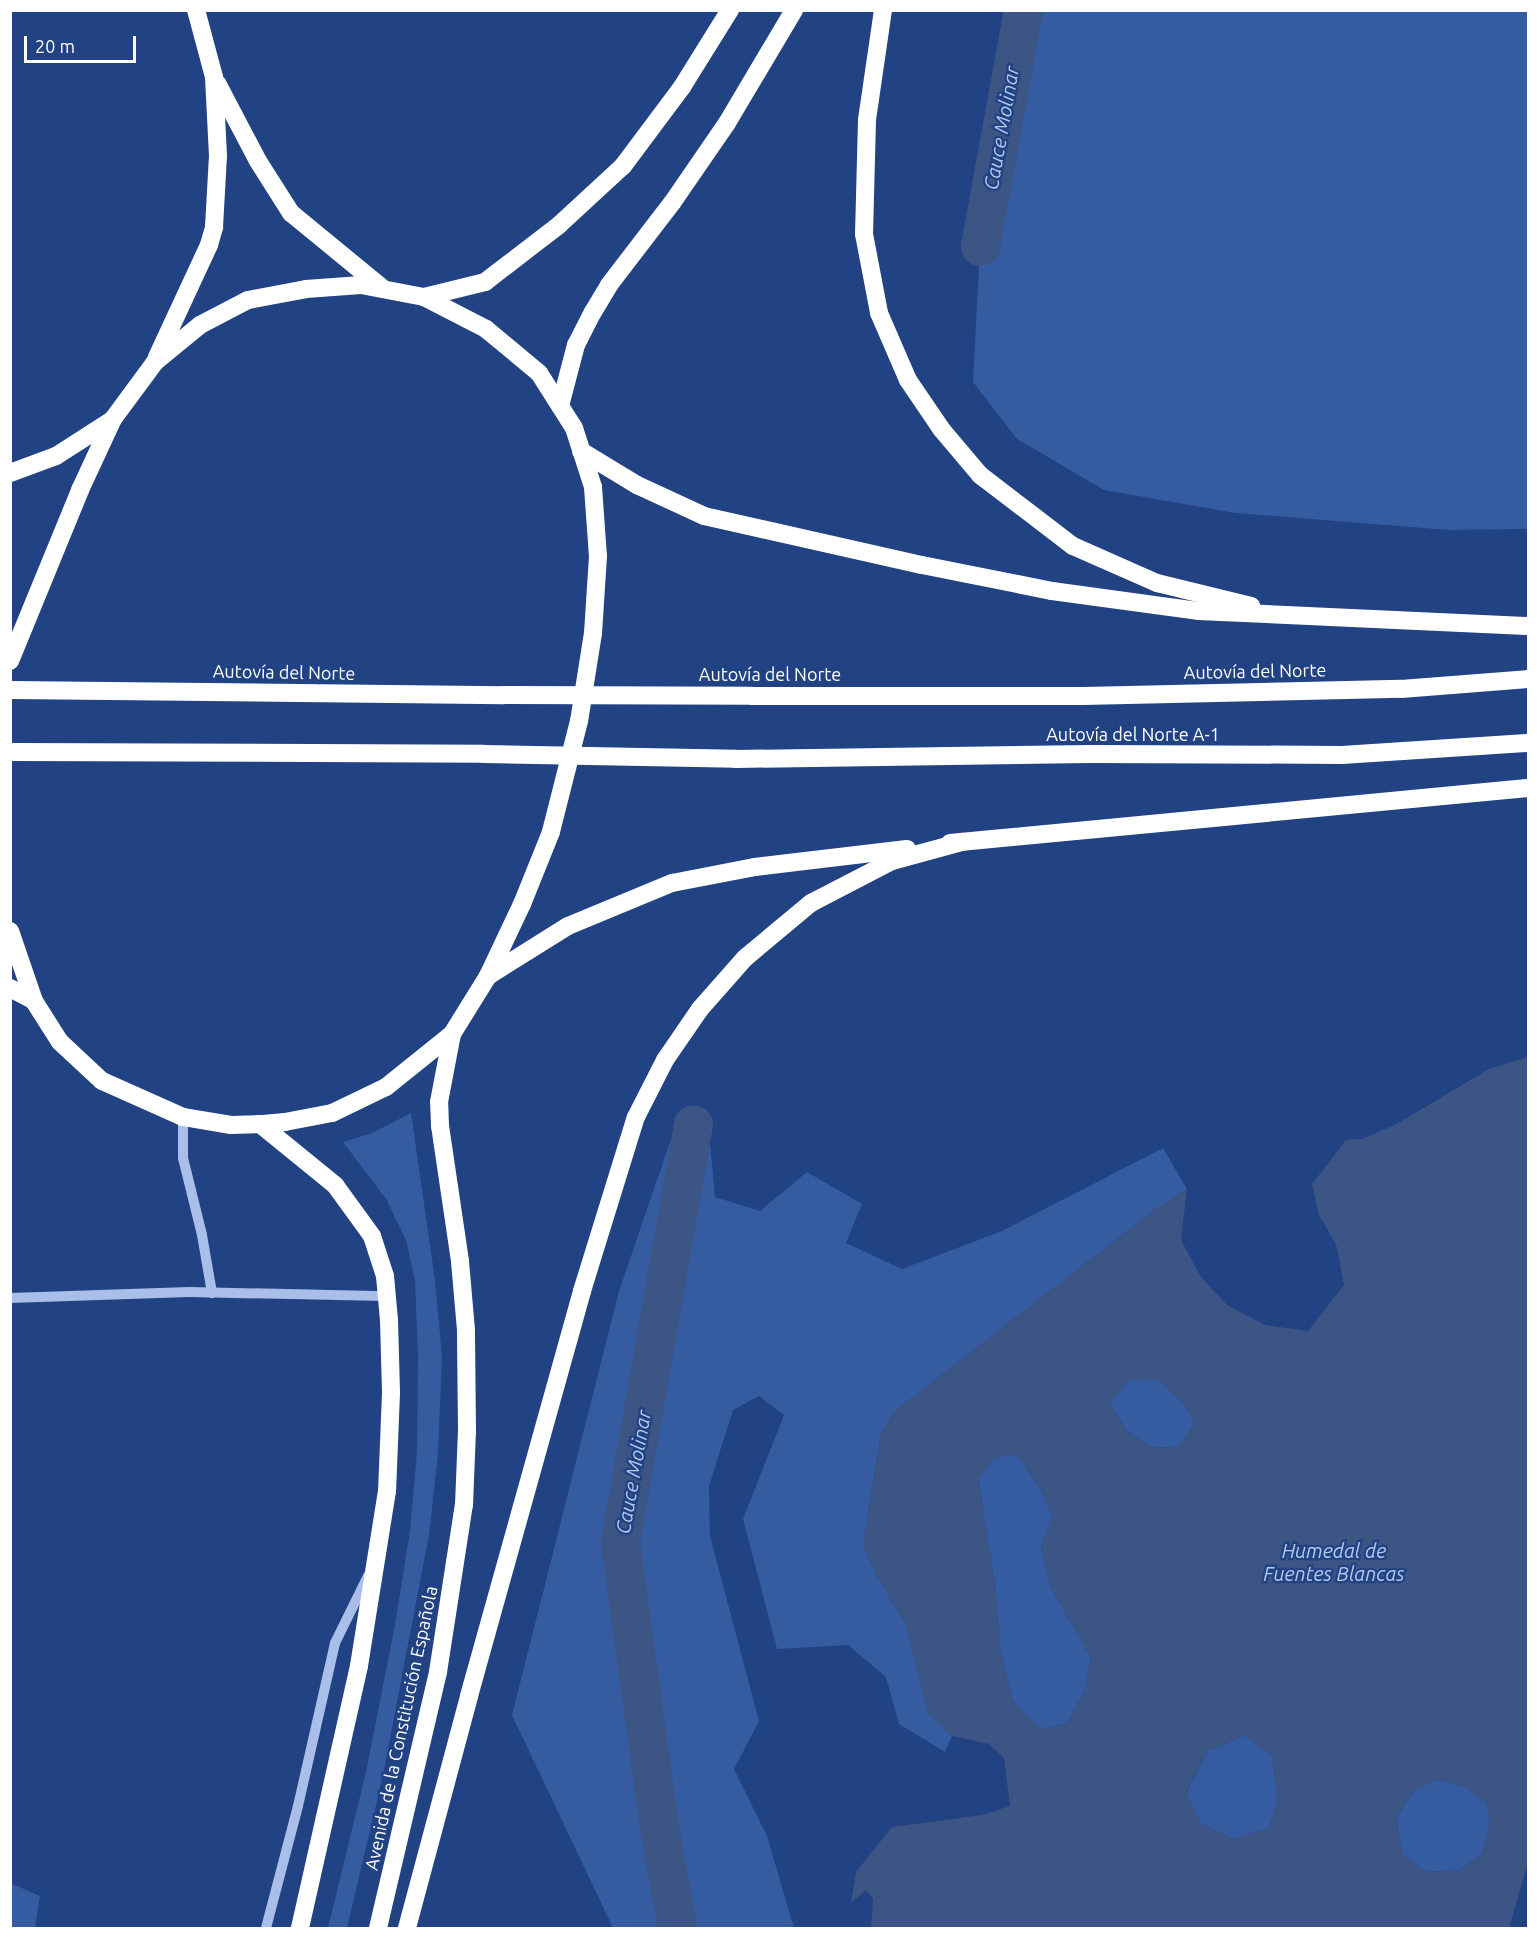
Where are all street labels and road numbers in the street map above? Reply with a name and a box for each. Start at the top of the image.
street label: Autovía del Norte [1184,659,1326,683]
street label: Autovía del Norte [213,660,355,684]
street label: Autovía del Norte [699,663,841,685]
street label: Autovía del Norte A-1 [1046,723,1220,745]
street label: Avenida de la Constitución Española [360,1584,442,1872]

